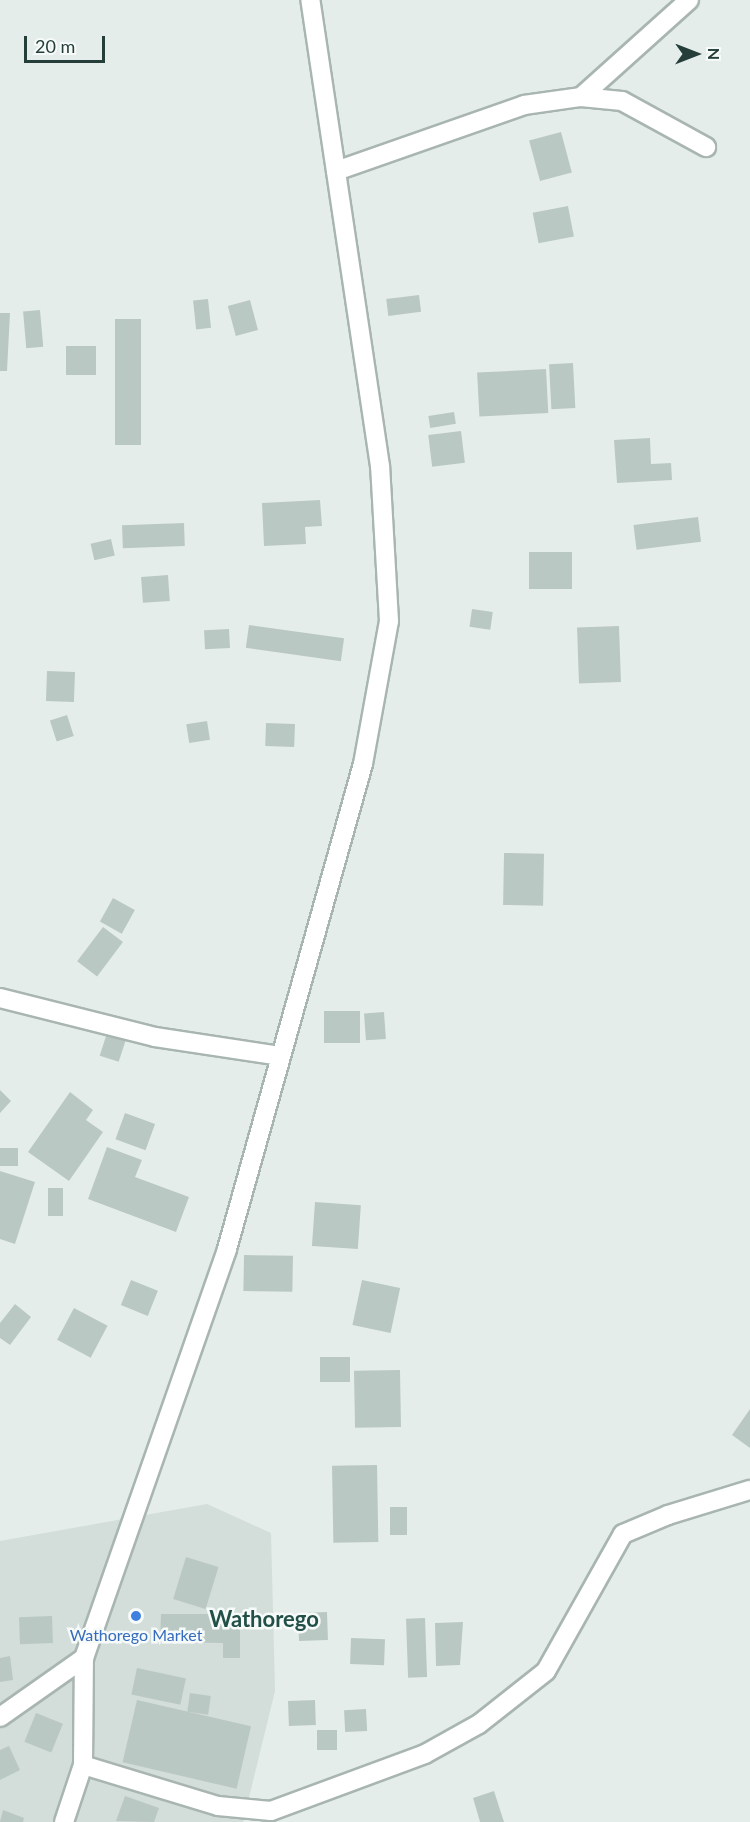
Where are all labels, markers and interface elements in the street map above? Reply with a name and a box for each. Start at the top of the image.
scale bar [27,24,108,62]
north arrow [666,24,726,84]
text: 20 m [35,35,75,57]
text: N [705,48,724,60]
district label: Wathorego [209,1606,319,1632]
marker: Wathorego Market [129,1609,143,1623]
place label: Wathorego Market [70,1625,202,1645]

